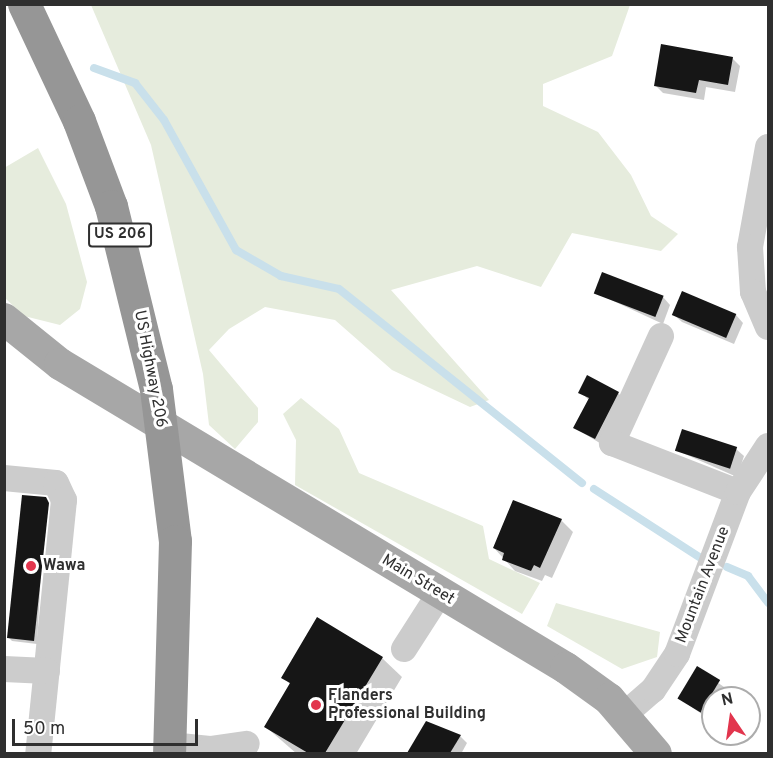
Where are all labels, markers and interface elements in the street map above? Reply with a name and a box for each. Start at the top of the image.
road number: US 206 [87,223,153,247]
street label: US Highway 206 [129,309,171,429]
street label: Mountain Avenue [672,524,734,646]
street label: Main Street [378,551,458,609]
place label: Wawa [43,556,85,576]
marker: Wawa [24,559,38,573]
place label: Flanders Professional Building [328,686,486,724]
north arrow [701,686,761,746]
text: N [720,689,735,711]
marker: Flanders Professional Building [309,698,323,712]
scale bar [15,707,201,745]
text: 50 m [23,718,65,741]

